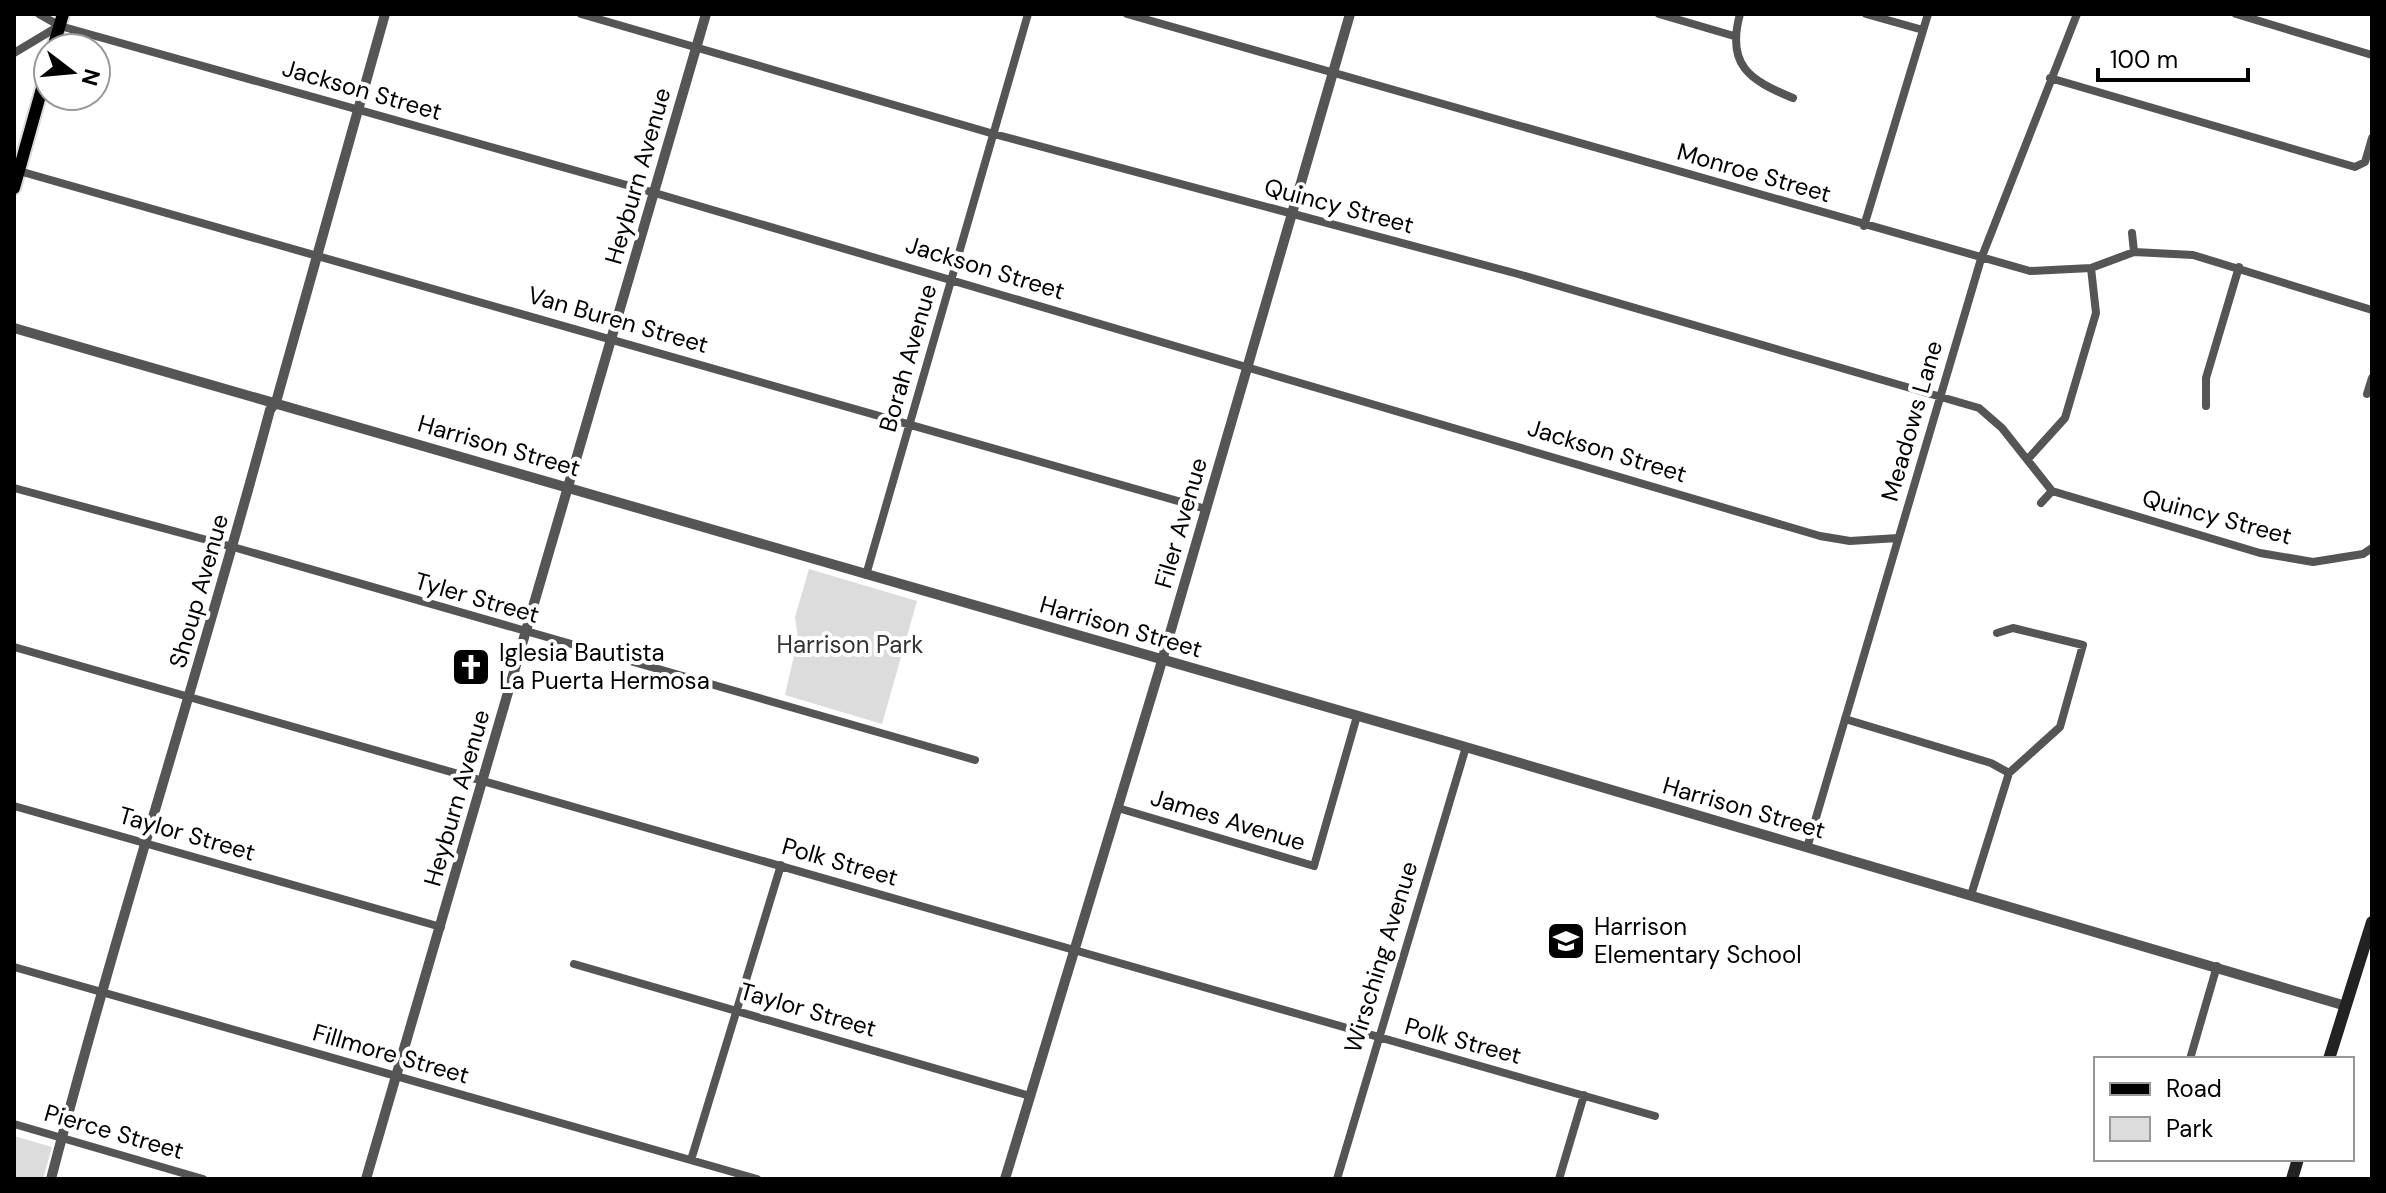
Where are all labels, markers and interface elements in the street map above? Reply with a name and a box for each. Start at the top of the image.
north arrow [32,32,112,112]
scale bar [2098,32,2248,82]
text: 100 m [2110,44,2178,75]
street label: Jackson Street [279,52,446,127]
text: N [75,66,107,89]
street label: Heyburn Avenue [598,84,678,268]
street label: Monroe Street [1673,136,1835,209]
street label: Quincy Street [1261,171,1417,240]
street label: Jackson Street [902,229,1068,306]
street label: Van Buren Street [524,279,712,360]
street label: Borah Avenue [872,280,943,435]
street label: Meadows Lane [1874,337,1949,505]
street label: Harrison Street [414,408,584,483]
street label: Jackson Street [1524,412,1690,489]
street label: Filer Avenue [1147,454,1214,592]
street label: Quincy Street [2139,482,2295,551]
street label: Shoup Avenue [162,510,235,671]
street label: Tyler Street [411,565,543,630]
street label: Harrison Street [1036,589,1206,664]
park label: Harrison Park [777,629,923,660]
place label: Iglesia Bautista La Puerta Hermosa [499,637,710,696]
church icon: Iglesia Bautista La Puerta Hermosa [450,646,492,688]
street label: Heyburn Avenue [417,706,497,890]
street label: Harrison Street [1659,770,1829,845]
street label: James Avenue [1147,781,1309,858]
street label: Taylor Street [115,799,259,868]
street label: Polk Street [779,830,902,893]
street label: Wirsching Avenue [1337,857,1424,1056]
place label: Harrison Elementary School [1594,911,1802,970]
school or university icon: Harrison Elementary School [1545,920,1587,962]
street label: Taylor Street [736,975,880,1044]
street label: Polk Street [1401,1010,1525,1071]
street label: Fillmore Street [309,1016,473,1091]
legend [2094,1057,2354,1161]
text: Road [2166,1073,2222,1104]
street label: Pierce Street [41,1097,187,1166]
text: Park [2166,1113,2213,1144]

